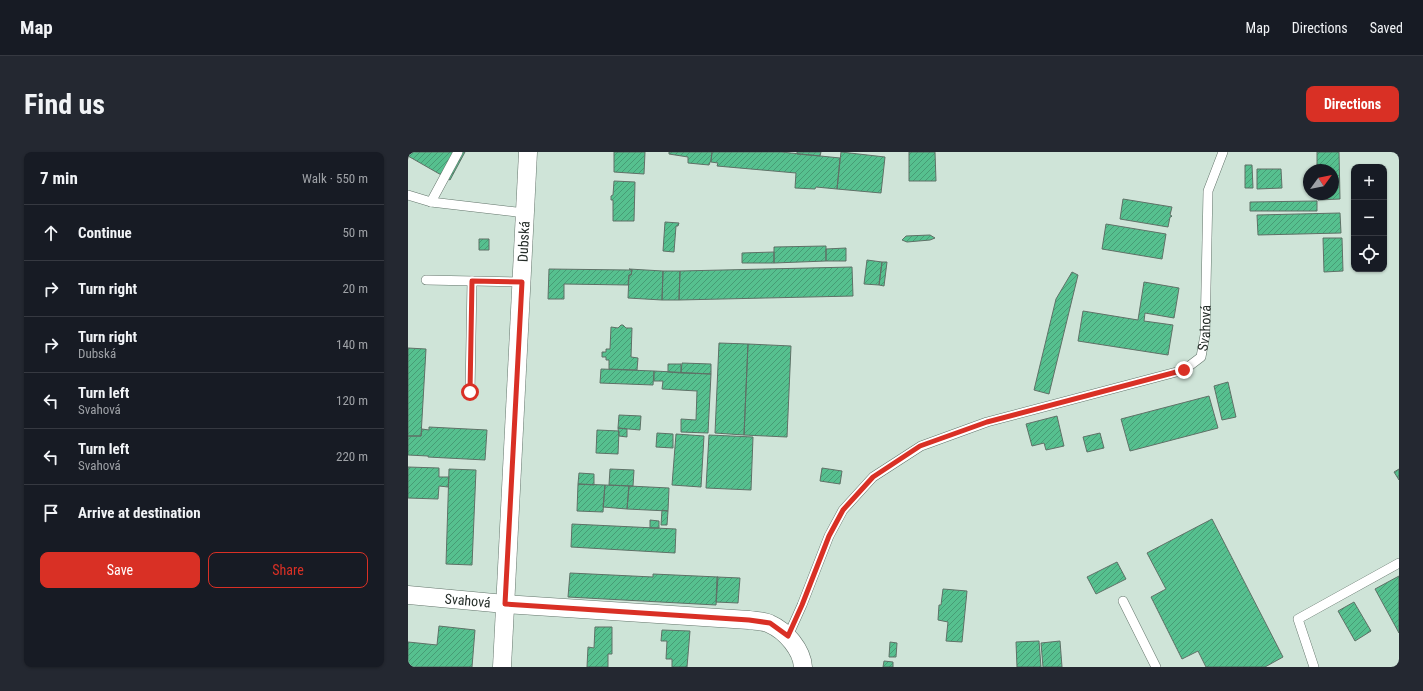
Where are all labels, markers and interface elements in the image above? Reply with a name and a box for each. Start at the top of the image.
text: Map [20,16,53,39]
text: Map [1246,20,1270,36]
text: Directions [1292,20,1348,36]
text: Saved [1370,20,1403,36]
button: Directions [1306,86,1399,122]
text: Find us [24,88,105,121]
north arrow [1303,164,1339,200]
map controls [1351,164,1387,272]
button: + [1351,164,1387,200]
text: 7 min [40,168,78,188]
text: Walk · 550 m [302,171,368,186]
button: − [1351,200,1387,236]
street label: Dubská [514,221,533,262]
icon: ahead [40,222,62,244]
text: Continue [78,224,132,242]
text: 50 m [342,225,368,240]
button: locate [1351,236,1387,272]
icon: right [40,278,62,300]
text: Turn right [78,280,137,298]
text: 20 m [342,281,368,296]
street label: Svahová [1194,305,1214,352]
text: Turn right [78,328,137,346]
icon: right [40,334,62,356]
text: 140 m [336,337,368,352]
text: Dubská [78,346,116,361]
route end [1175,361,1193,379]
route start [461,383,479,401]
text: Turn left [78,384,129,402]
icon: left [40,390,62,412]
text: 120 m [336,393,368,408]
text: Svahová [78,402,121,417]
text: Turn left [78,440,129,458]
icon: left [40,446,62,468]
text: 220 m [336,449,368,464]
text: Svahová [78,458,121,473]
icon: arrive [40,502,62,524]
text: Arrive at destination [78,504,201,522]
button: Save [40,552,200,588]
button: Share [208,552,368,588]
street label: Svahová [444,590,491,611]

